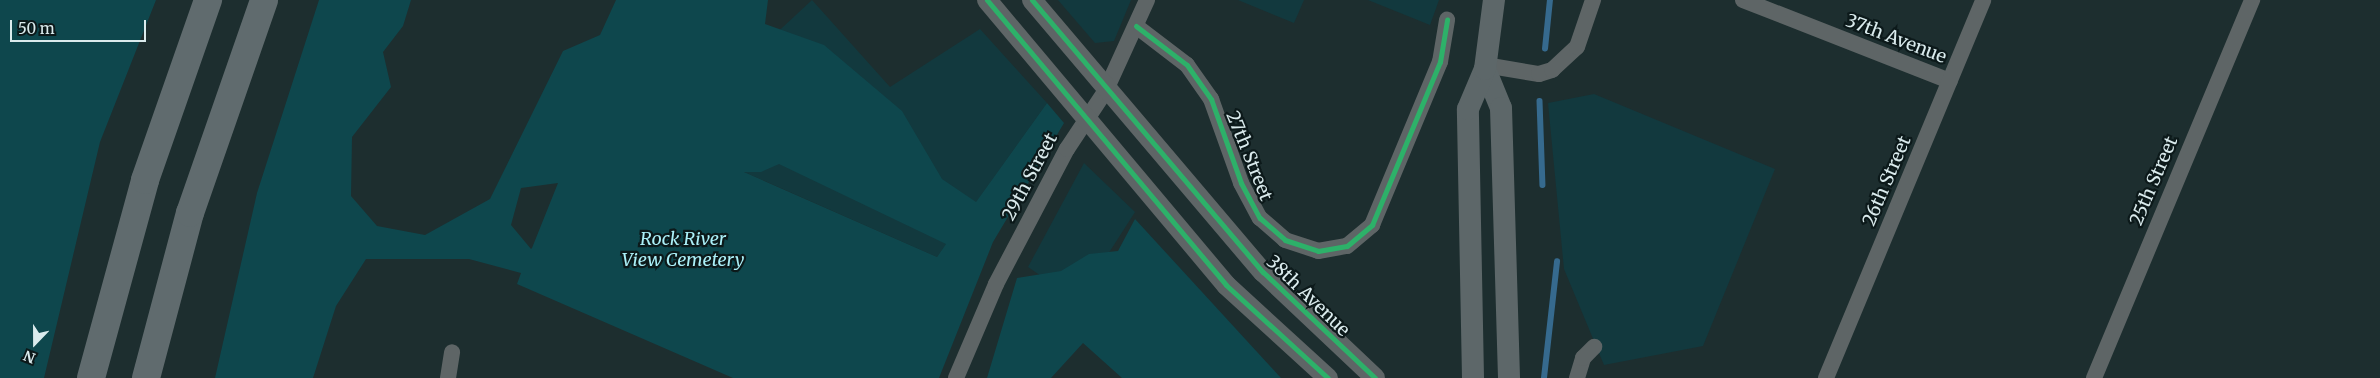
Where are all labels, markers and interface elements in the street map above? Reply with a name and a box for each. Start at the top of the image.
scale bar [12,10,149,42]
street label: 37th Avenue [1843,10,1949,68]
text: 50 m [18,19,55,38]
street label: 27th Street [1221,108,1277,204]
street label: 29th Street [998,130,1062,224]
street label: 26th Street [1858,133,1916,229]
street label: 25th Street [2126,133,2182,229]
park label: Rock River View Cemetery [622,229,744,272]
street label: 38th Avenue [1262,251,1354,341]
north arrow [10,318,60,368]
text: N [21,346,38,367]

